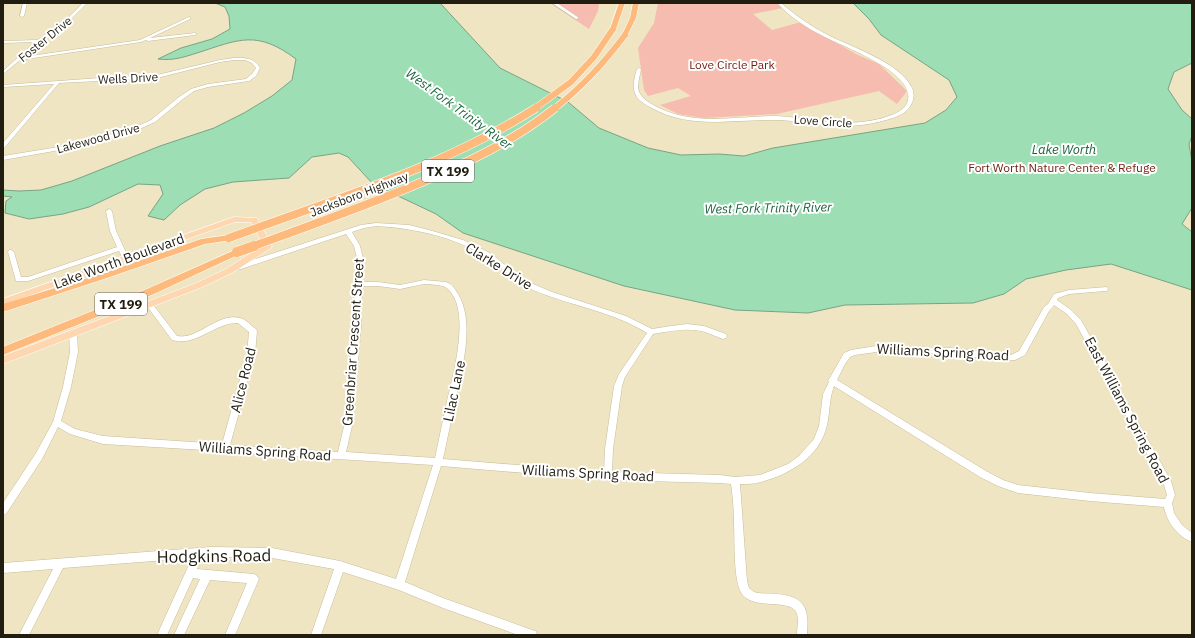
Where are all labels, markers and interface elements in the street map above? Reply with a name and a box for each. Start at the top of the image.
street label: Foster Drive [15,13,75,65]
park label: Love Circle Park [689,57,775,72]
water label: West Fork Trinity River [402,65,517,154]
street label: Wells Drive [98,69,159,87]
street label: Love Circle [793,111,853,131]
street label: Lakewood Drive [55,120,142,156]
water label: Lake Worth [1032,141,1096,158]
road number: TX 199 [422,160,474,182]
park label: Fort Worth Nature Center & Refuge [968,160,1156,175]
street label: Jacksboro Highway [308,168,410,220]
water label: West Fork Trinity River [704,198,833,218]
street label: Lake Worth Boulevard [51,229,187,293]
street label: Clarke Drive [462,238,536,294]
street label: Greenbriar Crescent Street [338,257,368,427]
road number: TX 199 [95,293,147,315]
street label: East Williams Spring Road [1081,334,1173,486]
street label: Williams Spring Road [876,340,1010,364]
street label: Alice Road [226,346,260,414]
street label: Lilac Lane [439,358,469,423]
street label: Williams Spring Road [198,437,332,465]
street label: Williams Spring Road [521,461,655,485]
street label: Hodgkins Road [157,544,271,568]

